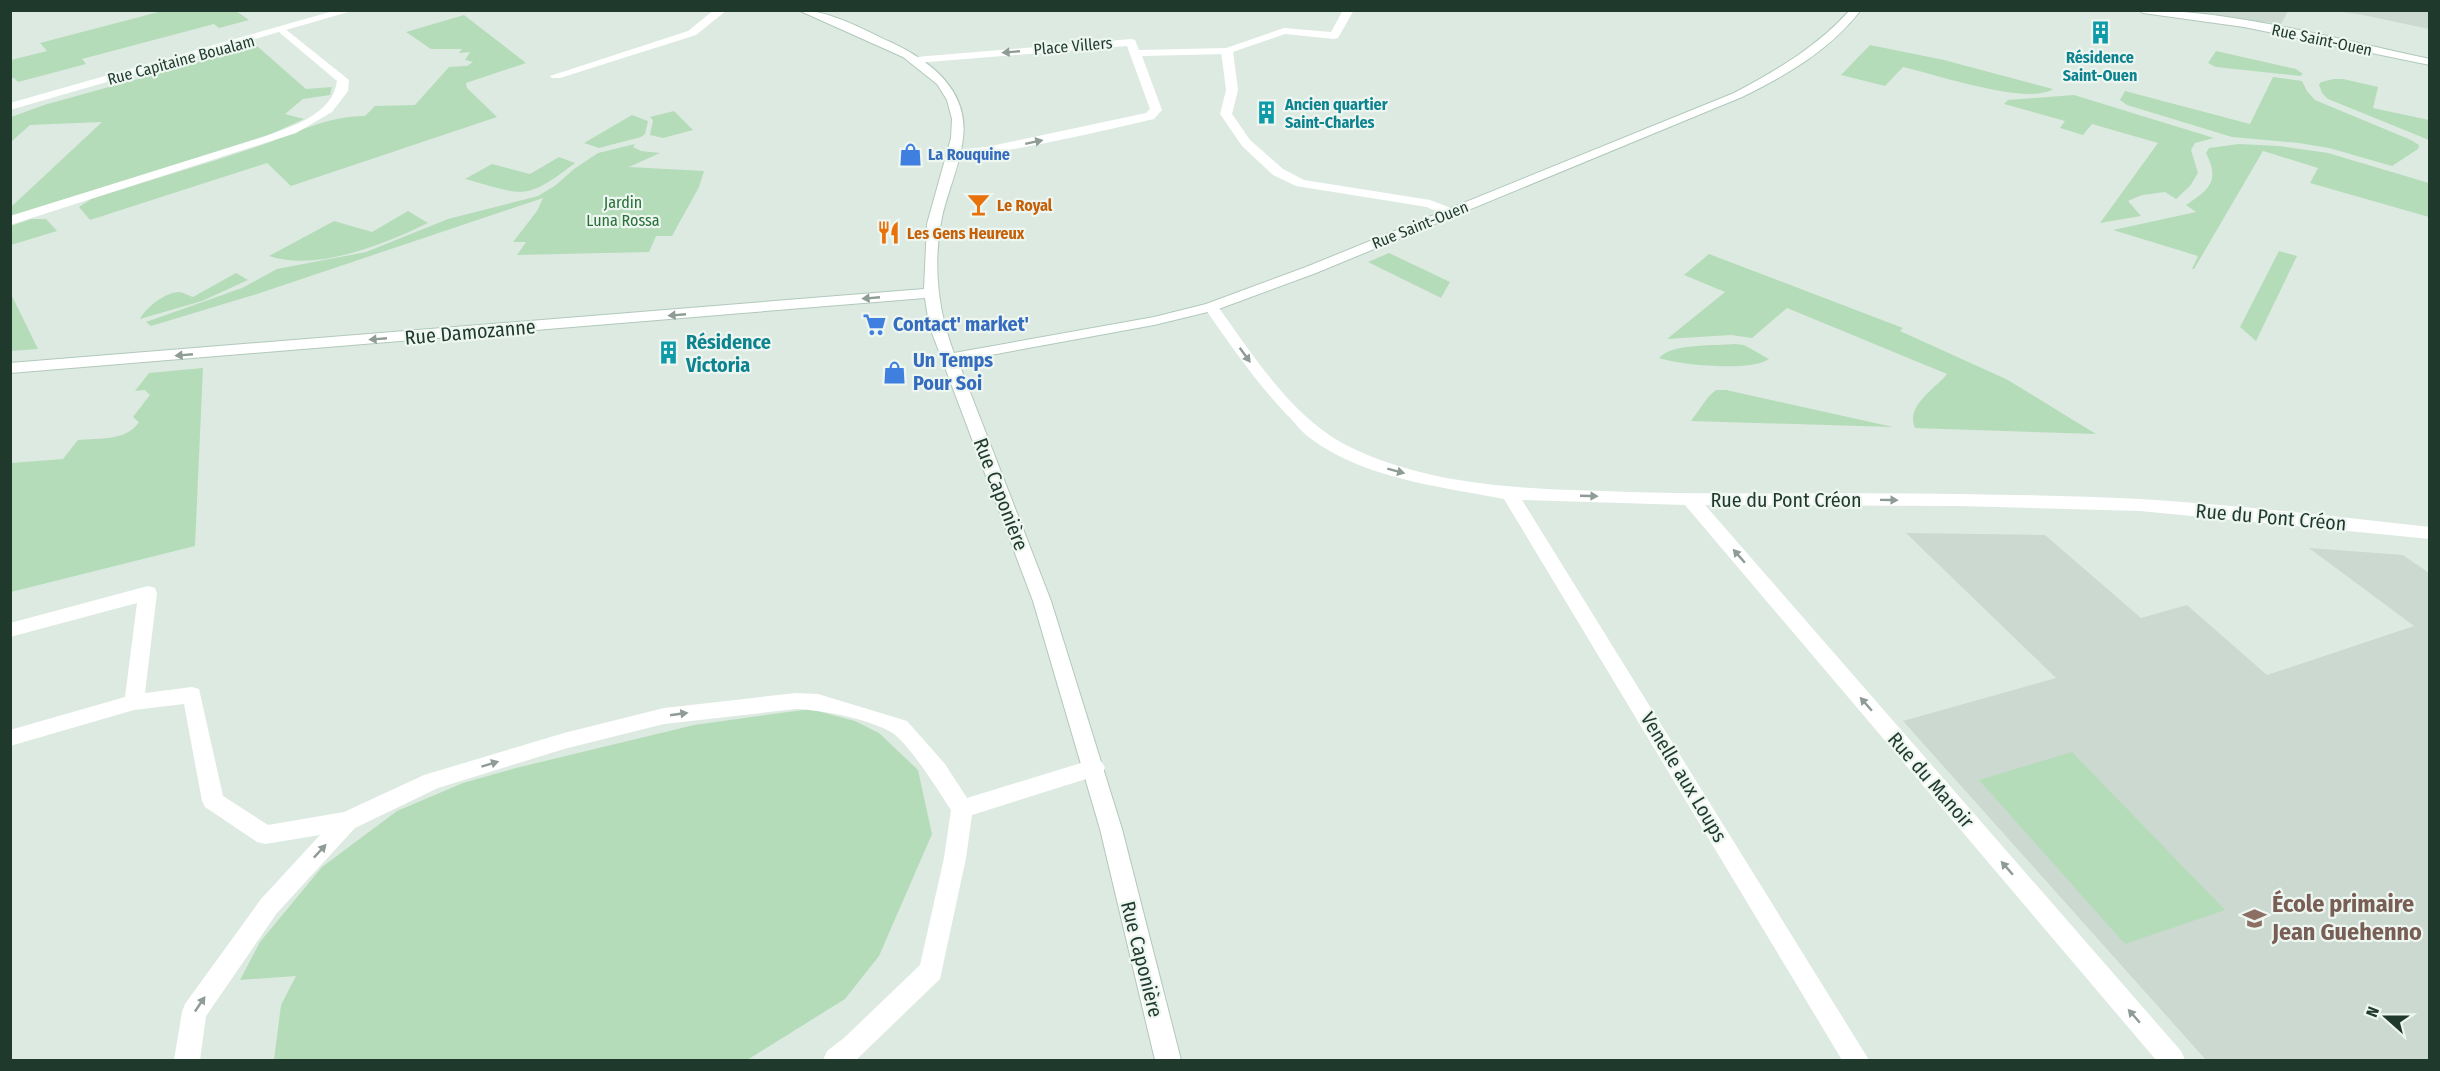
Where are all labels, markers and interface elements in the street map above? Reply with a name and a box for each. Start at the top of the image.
building icon: Résidence Saint-Ouen [2087,19,2113,45]
street label: Rue Saint-Ouen [2270,20,2374,60]
street label: Rue Capitaine Boualam [105,31,257,89]
street label: Place Villers [1033,33,1113,59]
one-way arrow [1001,47,1020,56]
place label: Résidence Saint-Ouen [2063,48,2137,85]
place label: Ancien quartier Saint-Charles [1284,95,1388,132]
building icon: Ancien quartier Saint-Charles [1254,100,1280,126]
one-way arrow [1024,137,1043,146]
shop icon: La Rouquine [897,141,923,167]
place label: La Rouquine [928,145,1010,164]
bar icon: Le Royal [966,192,992,218]
park label: Jardin Luna Rossa [586,193,660,230]
place label: Le Royal [997,196,1053,215]
street label: Rue Saint-Ouen [1369,197,1471,253]
restaurant icon: Les Gens Heureux [876,220,902,246]
place label: Les Gens Heureux [907,224,1025,243]
one-way arrow [862,293,881,303]
one-way arrow [667,310,686,320]
supermarket icon: Contact' market' [862,311,888,337]
place label: Contact' market' [893,312,1029,336]
street label: Rue Damozanne [404,314,536,350]
place label: Résidence Victoria [685,330,771,377]
one-way arrow [368,335,387,344]
building icon: Résidence Victoria [655,340,681,366]
one-way arrow [1239,346,1251,362]
place label: Un Temps Pour Soi [913,348,993,395]
one-way arrow [174,350,193,360]
shop icon: Un Temps Pour Soi [882,359,908,385]
street label: Rue Caponière [969,434,1033,554]
one-way arrow [1387,466,1405,476]
street label: Rue du Pont Créon [1710,488,1862,512]
one-way arrow [1579,491,1598,501]
one-way arrow [1879,495,1898,505]
street label: Rue du Pont Créon [2195,498,2347,536]
one-way arrow [1733,549,1746,564]
one-way arrow [1860,697,1873,712]
street label: Venelle aux Loups [1636,708,1732,846]
one-way arrow [669,709,688,719]
street label: Rue du Manoir [1883,727,1979,833]
one-way arrow [481,759,499,768]
one-way arrow [313,844,326,859]
one-way arrow [2001,861,2014,876]
place label: École primaire Jean Guehenno [2271,889,2422,946]
street label: Rue Caponière [1116,899,1168,1019]
school or university icon: École primaire Jean Guehenno [2241,905,2267,931]
north arrow [2356,987,2416,1047]
one-way arrow [194,997,206,1013]
text: N [2362,1004,2383,1020]
one-way arrow [2128,1009,2141,1024]

